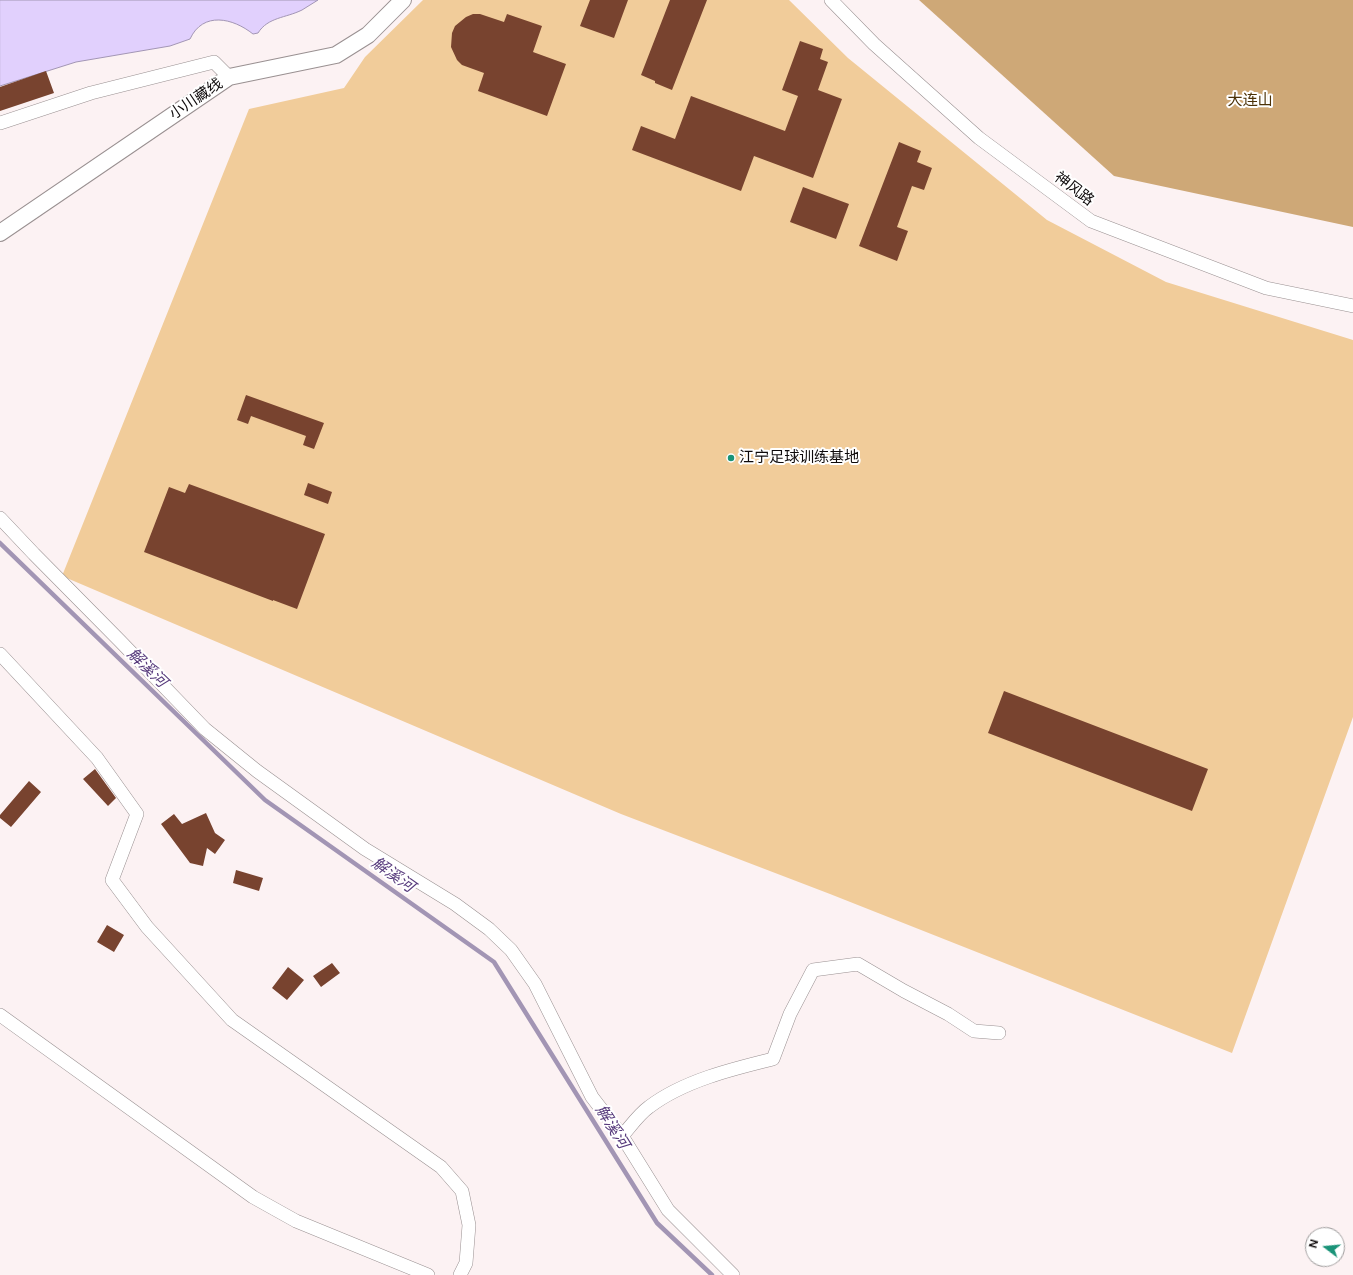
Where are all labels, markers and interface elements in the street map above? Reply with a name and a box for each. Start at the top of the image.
street label: 小川藏线 [166,75,226,123]
park label: 大连山 [1228,92,1272,110]
street label: 神风路 [1051,168,1097,210]
place label: 江宁足球训练基地 [739,449,859,467]
marker: 江宁足球训练基地 [726,453,736,463]
water label: 解溪河 [123,644,171,692]
water label: 解溪河 [368,853,418,897]
water label: 解溪河 [591,1102,633,1152]
north arrow [1305,1227,1345,1267]
text: N [1307,1238,1321,1250]

